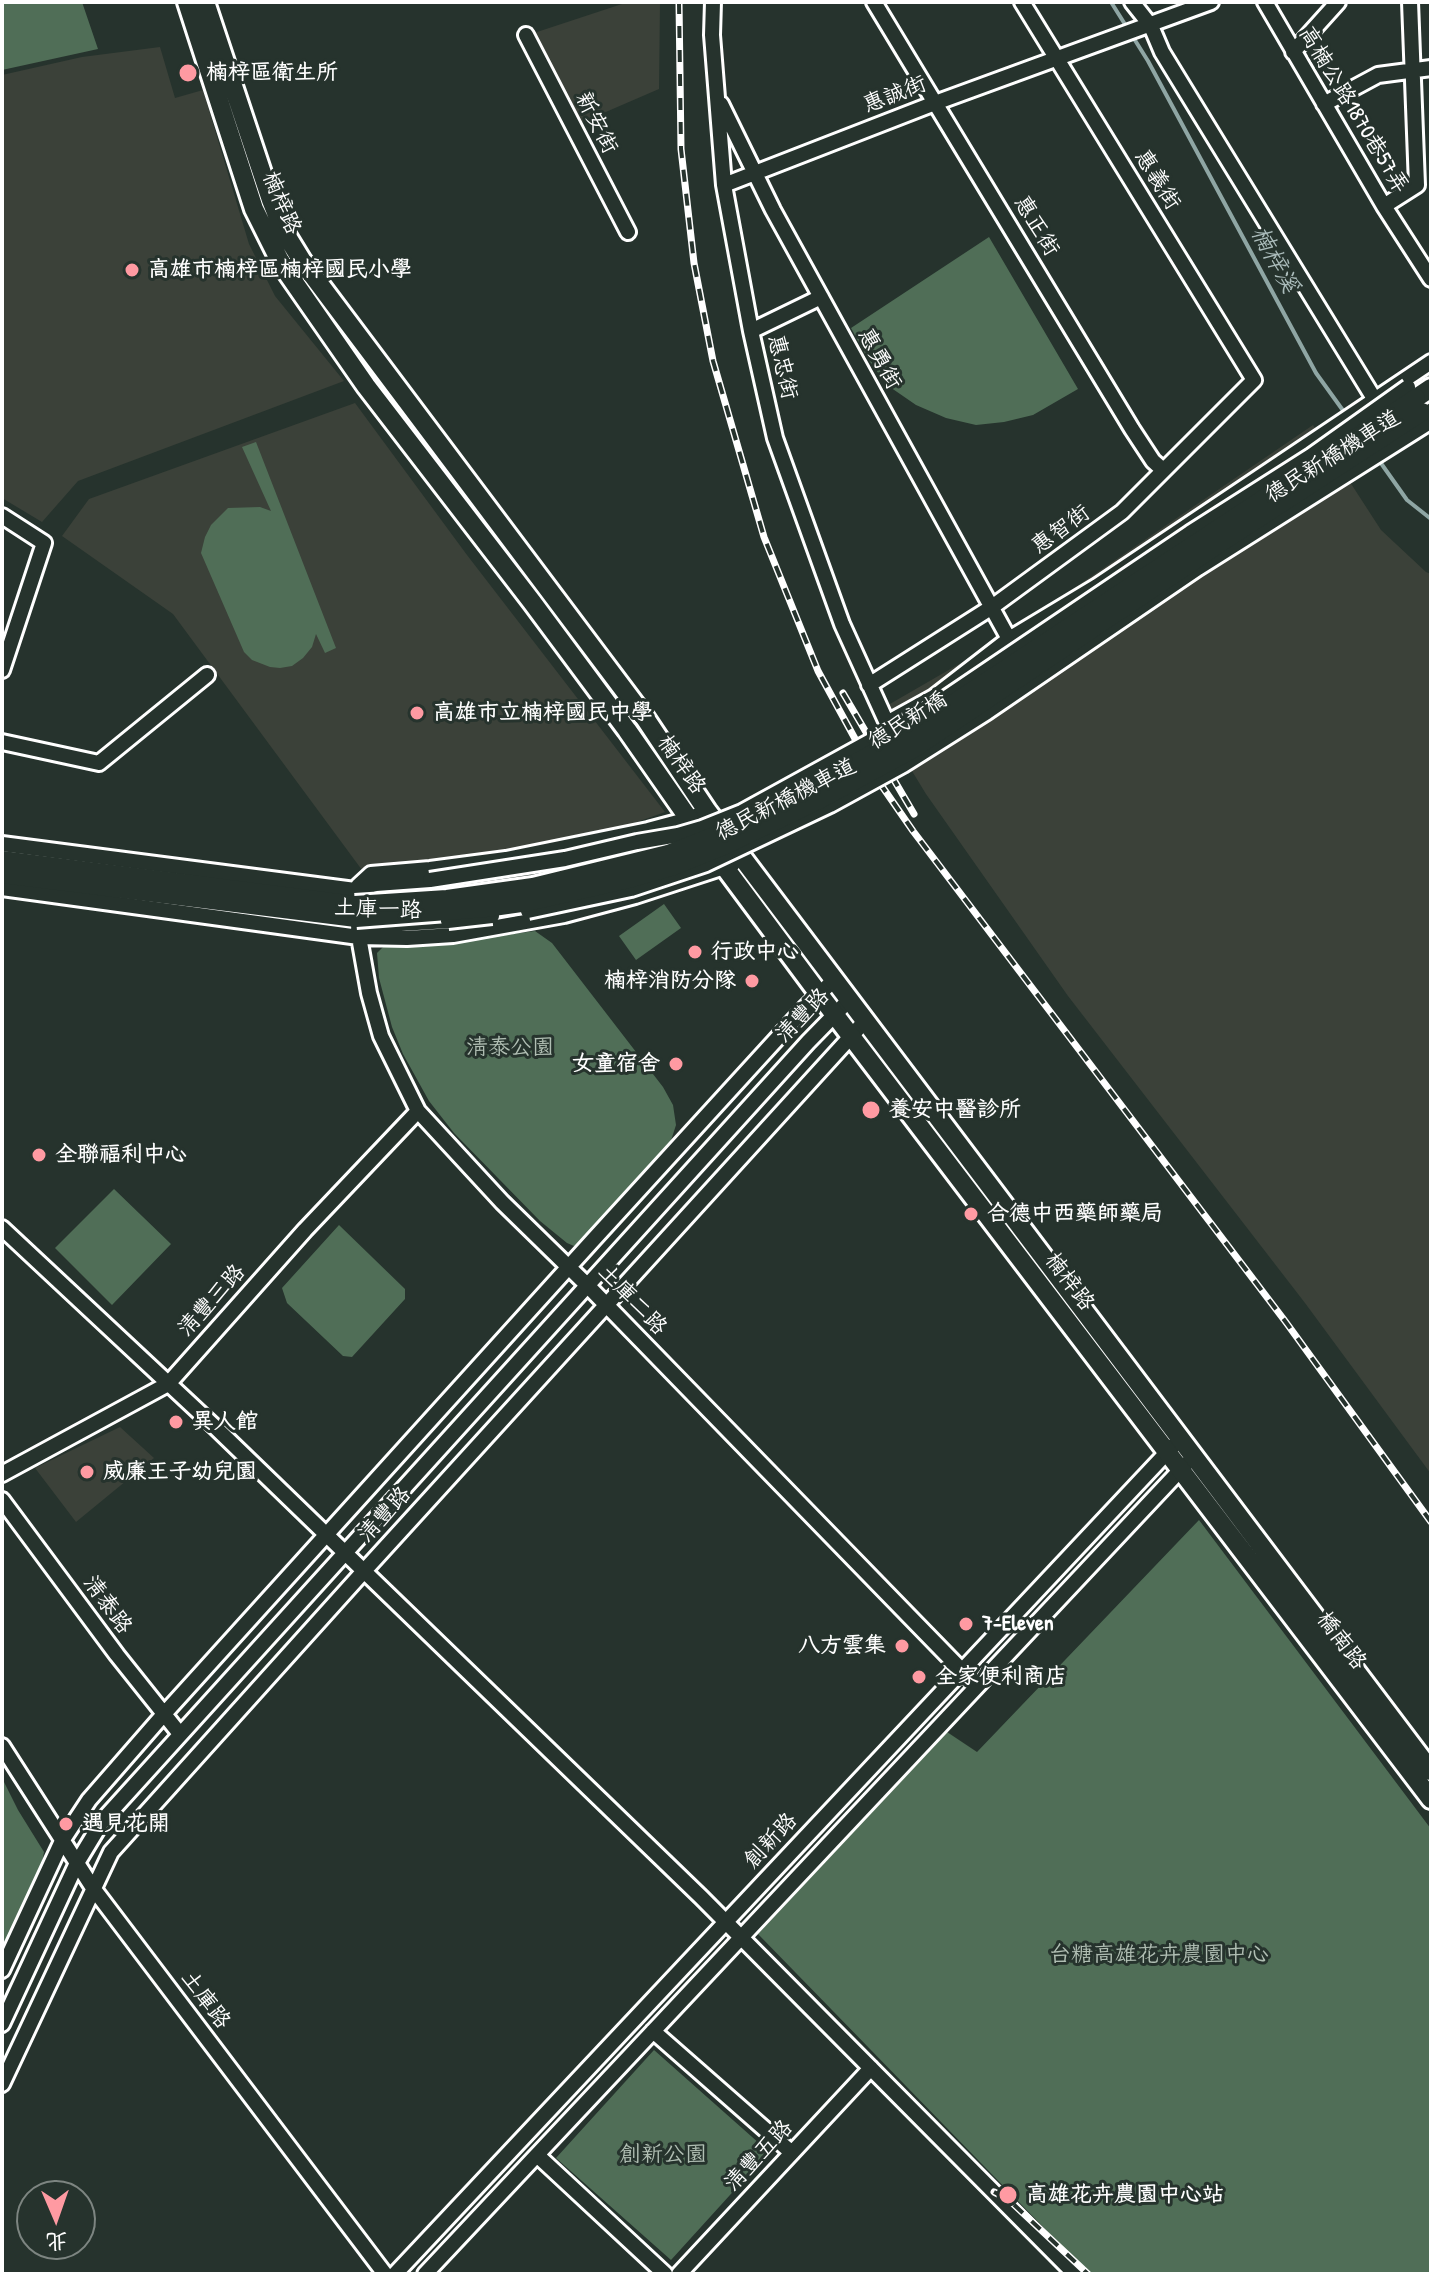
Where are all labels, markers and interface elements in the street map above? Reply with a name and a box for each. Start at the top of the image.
street label: 高楠公路1870巷57弄 [1293,22,1413,198]
place label: 楠梓區衛生所 [206,60,338,86]
marker: 楠梓區衛生所 [177,62,199,84]
street label: 惠誠街 [859,71,931,119]
street label: 新安街 [569,88,623,158]
street label: 惠義街 [1128,145,1186,215]
street label: 楠梓路 [256,167,306,239]
street label: 惠正街 [1008,191,1064,261]
water label: 楠梓溪 [1244,222,1304,298]
place label: 高雄市楠梓區楠梓國民小學 [148,257,412,283]
marker: 高雄市楠梓區楠梓國民小學 [123,261,141,279]
street label: 惠勇街 [851,324,907,394]
street label: 惠忠街 [762,332,802,402]
street label: 德民新橋機車道 [1261,405,1405,509]
street label: 惠智街 [1027,500,1095,560]
street label: 德民新橋 [864,686,952,756]
place label: 高雄市立楠梓國民中學 [433,700,653,726]
marker: 高雄市立楠梓國民中學 [408,704,426,722]
street label: 楠梓路 [651,730,711,800]
street label: 德民新橋機車道 [711,753,861,847]
street label: 土庫一路 [334,895,422,925]
place label: 行政中心 [711,939,799,965]
marker: 行政中心 [686,943,704,961]
place label: 楠梓消防分隊 [604,968,736,994]
marker: 楠梓消防分隊 [743,972,761,990]
street label: 清豐路 [771,983,835,1049]
park label: 清泰公園 [466,1035,554,1061]
place label: 女童宿舍 [572,1051,660,1077]
marker: 女童宿舍 [667,1055,685,1073]
place label: 養安中醫診所 [889,1097,1021,1123]
marker: 養安中醫診所 [860,1099,882,1121]
place label: 全聯福利中心 [55,1142,187,1168]
marker: 全聯福利中心 [30,1146,48,1164]
place label: 合德中西藥師藥局 [987,1201,1163,1227]
marker: 合德中西藥師藥局 [962,1205,980,1223]
street label: 楠梓路 [1039,1248,1099,1316]
street label: 清豐三路 [173,1259,251,1343]
street label: 土庫二路 [592,1259,672,1341]
place label: 異人館 [192,1409,258,1435]
marker: 異人館 [167,1413,185,1431]
place label: 威廉王子幼兒園 [103,1459,257,1485]
marker: 威廉王子幼兒園 [78,1463,96,1481]
street label: 清豐路 [353,1482,417,1548]
street label: 清泰路 [77,1571,137,1639]
street label: 橋南路 [1311,1607,1371,1675]
place label: 7-Eleven [982,1611,1054,1637]
marker: 7-Eleven [957,1615,975,1633]
place label: 八方雲集 [798,1633,886,1659]
marker: 八方雲集 [893,1637,911,1655]
place label: 全家便利商店 [935,1664,1067,1690]
marker: 全家便利商店 [910,1668,928,1686]
street label: 創新路 [739,1808,803,1874]
place label: 遇見花開 [82,1811,170,1837]
marker: 遇見花開 [57,1815,75,1833]
park label: 台糖高雄花卉農園中心 [1049,1942,1269,1968]
street label: 土庫路 [175,1966,235,2034]
street label: 清豐五路 [719,2115,799,2197]
park label: 創新公園 [619,2142,707,2168]
north arrow [16,2180,96,2260]
place label: 高雄花卉農園中心站 [1026,2182,1224,2208]
marker: 高雄花卉農園中心站 [997,2184,1019,2206]
text: 北 [45,2227,68,2257]

